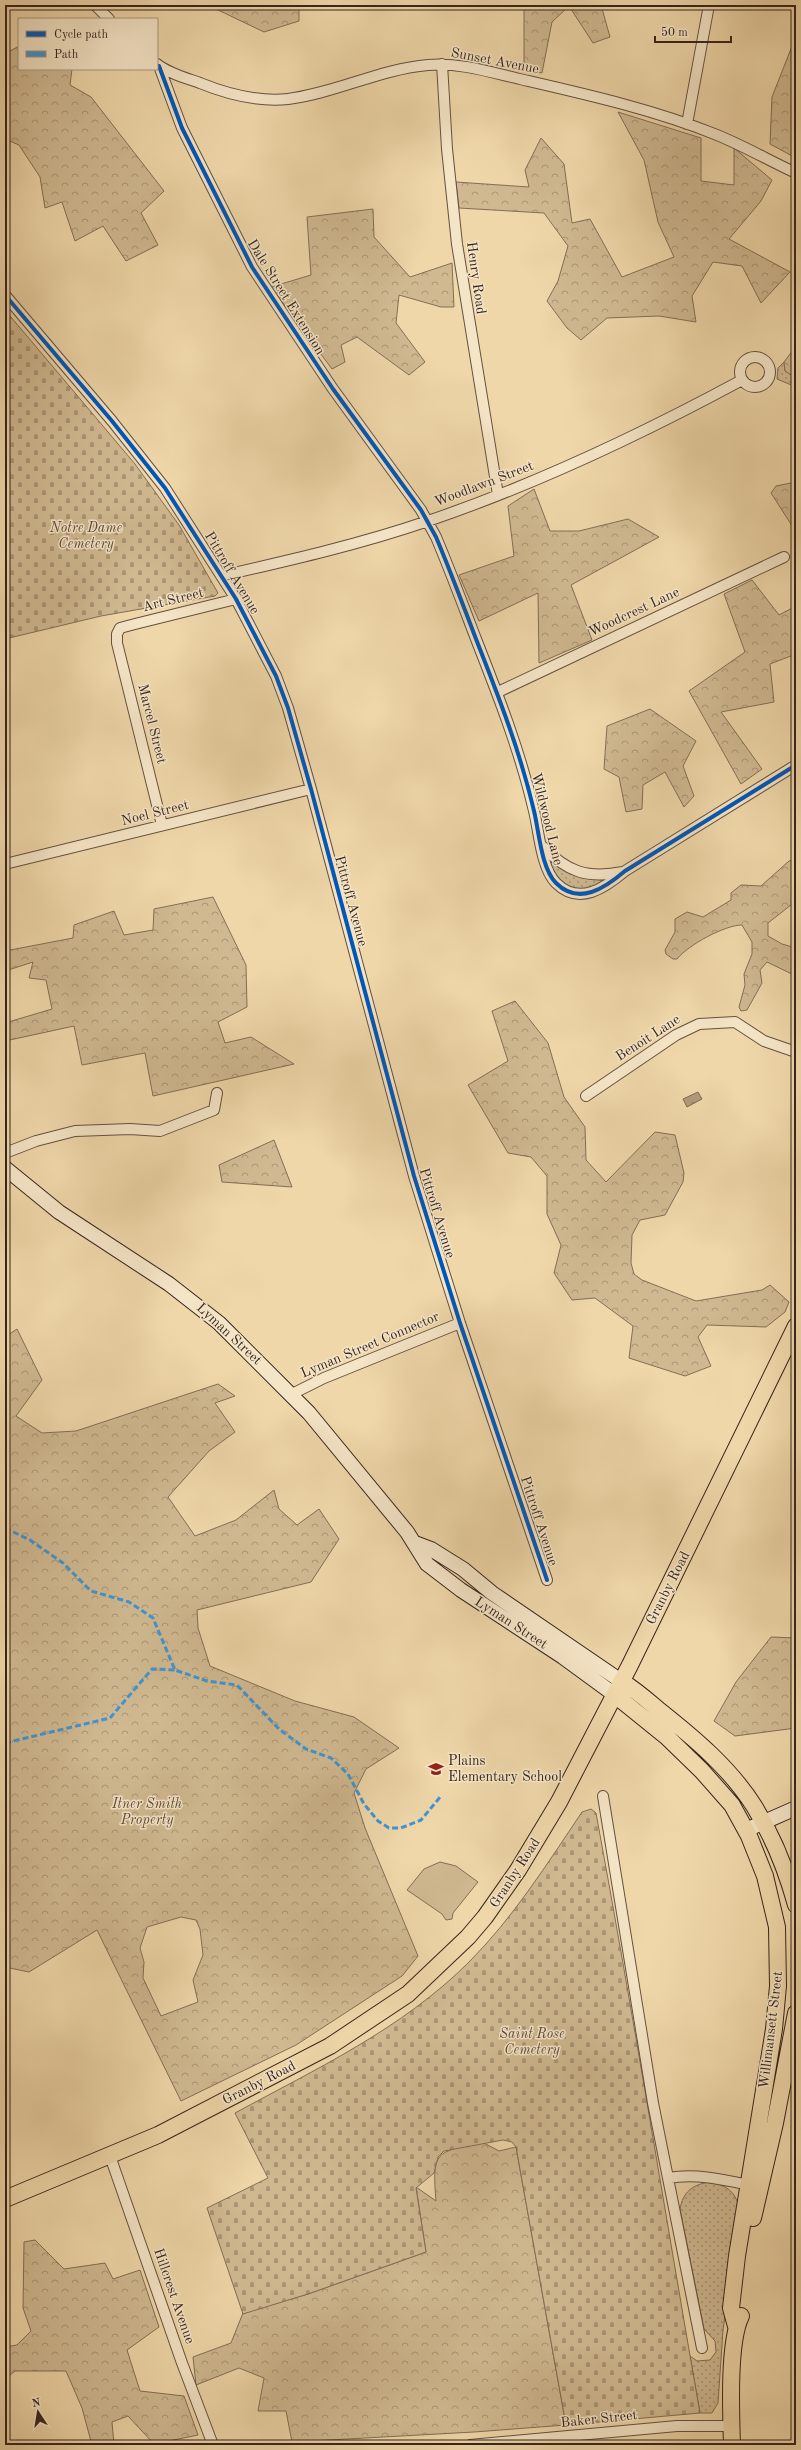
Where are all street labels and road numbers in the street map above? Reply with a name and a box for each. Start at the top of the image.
street label: Sunset Avenue [450,46,540,76]
street label: Dale Street Extension [245,237,327,358]
street label: Henry Road [464,241,488,315]
street label: Woodlawn Street [433,459,535,509]
street label: Pittroff Avenue [202,529,262,617]
street label: Woodcrest Lane [587,585,681,639]
street label: Art Street [141,586,205,614]
street label: Marcel Street [135,683,169,765]
street label: Wildwood Lane [529,771,565,867]
street label: Noel Street [120,798,190,828]
street label: Pittroff Avenue [332,854,370,948]
street label: Benoit Lane [613,1012,683,1064]
street label: Pittroff Avenue [417,1166,457,1260]
street label: Lyman Street [194,1300,264,1368]
street label: Lyman Street Connector [299,1309,442,1381]
street label: Pittroff Avenue [518,1474,560,1568]
street label: Granby Road [644,1549,692,1627]
street label: Lyman Street [472,1594,550,1652]
street label: Granby Road [487,1836,543,1910]
street label: Willimansett Street [757,1970,785,2090]
street label: Granby Road [220,2059,298,2107]
street label: Hillcrest Avenue [151,2246,197,2346]
street label: Baker Street [560,2408,638,2430]

